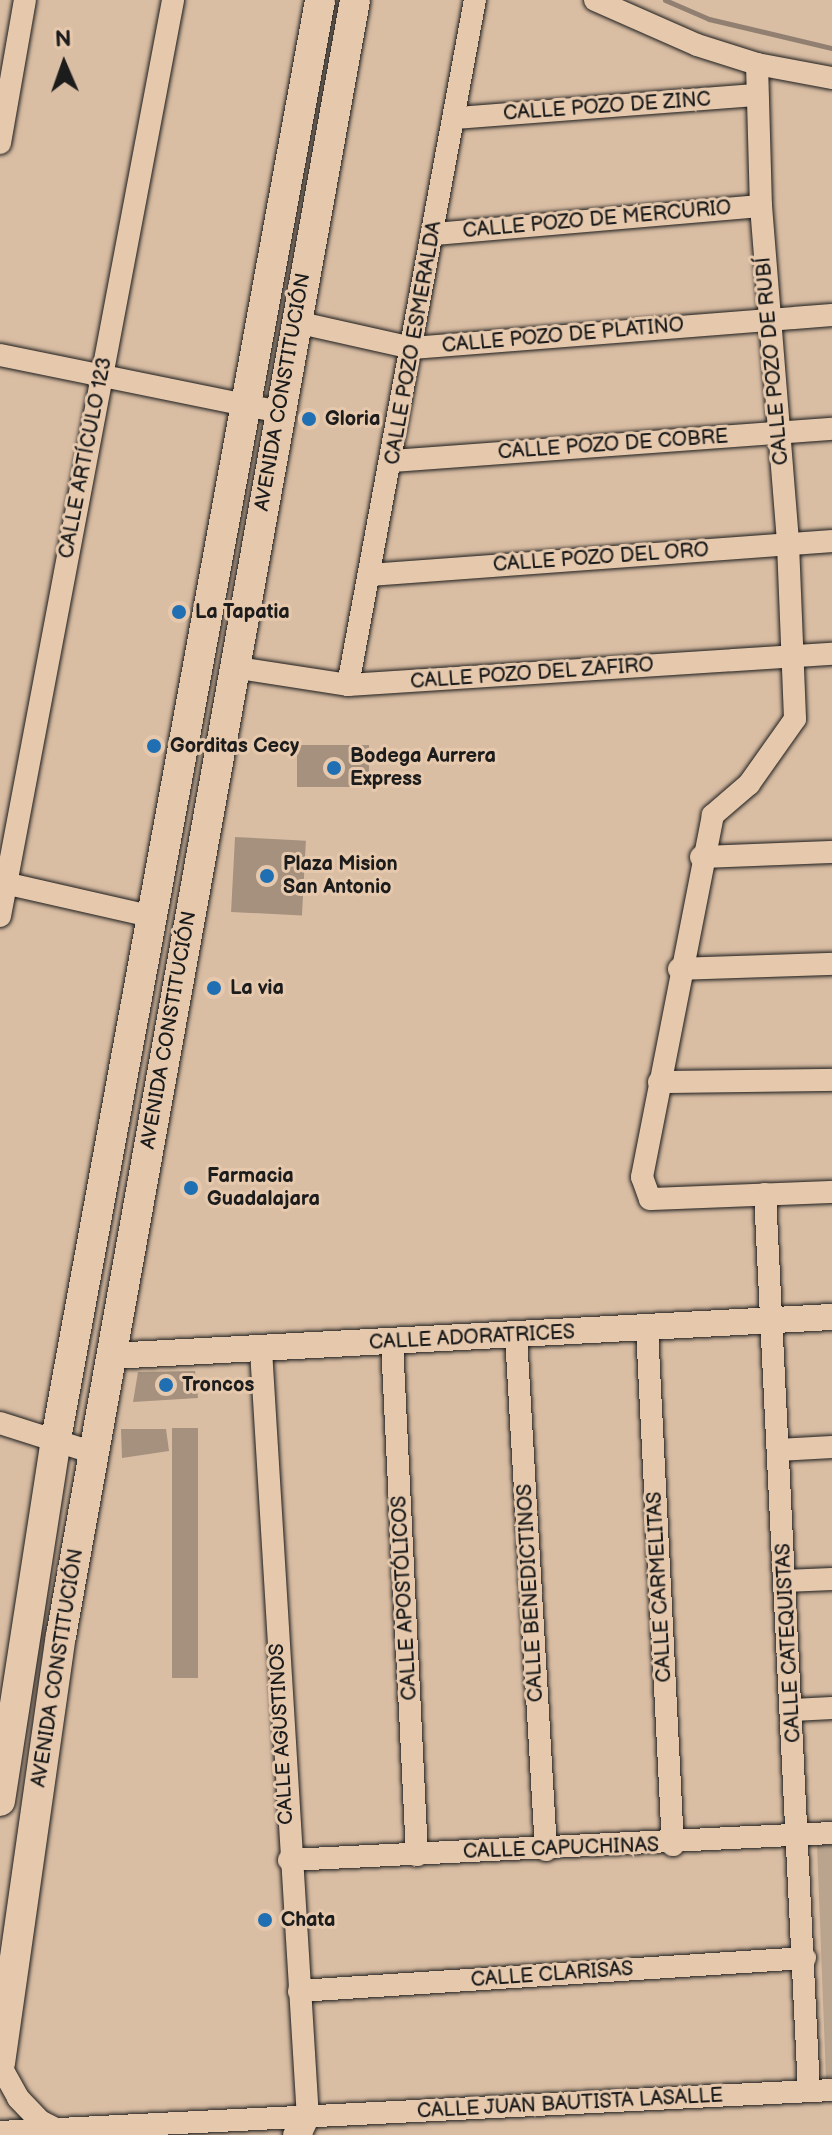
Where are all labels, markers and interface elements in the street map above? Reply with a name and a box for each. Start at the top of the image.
north arrow [24,24,104,104]
text: N [54,26,72,53]
street label: CALLE POZO DE ZINC [502,88,712,126]
street label: CALLE POZO DE MERCURIO [462,196,732,244]
street label: CALLE POZO ESMERALDA [381,219,447,467]
street label: CALLE POZO DE RUBÍ [752,256,794,466]
street label: AVENIDA CONSTITUCIÓN [250,271,316,513]
street label: CALLE POZO DE PLATINO [441,313,685,359]
street label: CALLE ARTÍCULO 123 [55,355,117,561]
place label: Gloria [325,407,380,431]
marker: Gloria [300,410,318,428]
street label: CALLE POZO DE COBRE [497,425,729,465]
street label: CALLE POZO DEL ORO [492,538,710,578]
place label: La Tapatia [195,600,290,624]
marker: La Tapatia [170,603,188,621]
street label: CALLE POZO DEL ZAFIRO [410,654,654,694]
place label: Gorditas Cecy [170,734,299,758]
marker: Gorditas Cecy [145,737,163,755]
place label: Bodega Aurrera Express [350,744,496,791]
marker: Bodega Aurrera Express [325,759,343,777]
place label: Plaza Mision San Antonio [283,852,398,899]
marker: Plaza Mision San Antonio [258,867,276,885]
street label: AVENIDA CONSTITUCIÓN [136,909,202,1151]
place label: La via [230,976,284,1000]
marker: La via [205,979,223,997]
place label: Farmacia Guadalajara [207,1164,320,1211]
marker: Farmacia Guadalajara [182,1179,200,1197]
street label: CALLE ADORATRICES [368,1321,576,1355]
place label: Troncos [182,1373,254,1397]
marker: Troncos [157,1376,175,1394]
street label: CALLE BENEDICTINOS [513,1483,549,1703]
street label: CALLE CARMELITAS [643,1491,677,1683]
street label: CALLE APOSTÓLICOS [388,1495,422,1701]
street label: CALLE CATEQUISTAS [772,1543,806,1743]
street label: AVENIDA CONSTITUCIÓN [27,1547,89,1789]
street label: CALLE AGUSTINOS [265,1643,299,1825]
street label: CALLE CAPUCHINAS [463,1834,659,1864]
place label: Chata [281,1908,335,1932]
marker: Chata [256,1911,274,1929]
street label: CALLE CLARISAS [470,1957,634,1993]
street label: CALLE JUAN BAUTISTA LASALLE [416,2084,724,2124]

